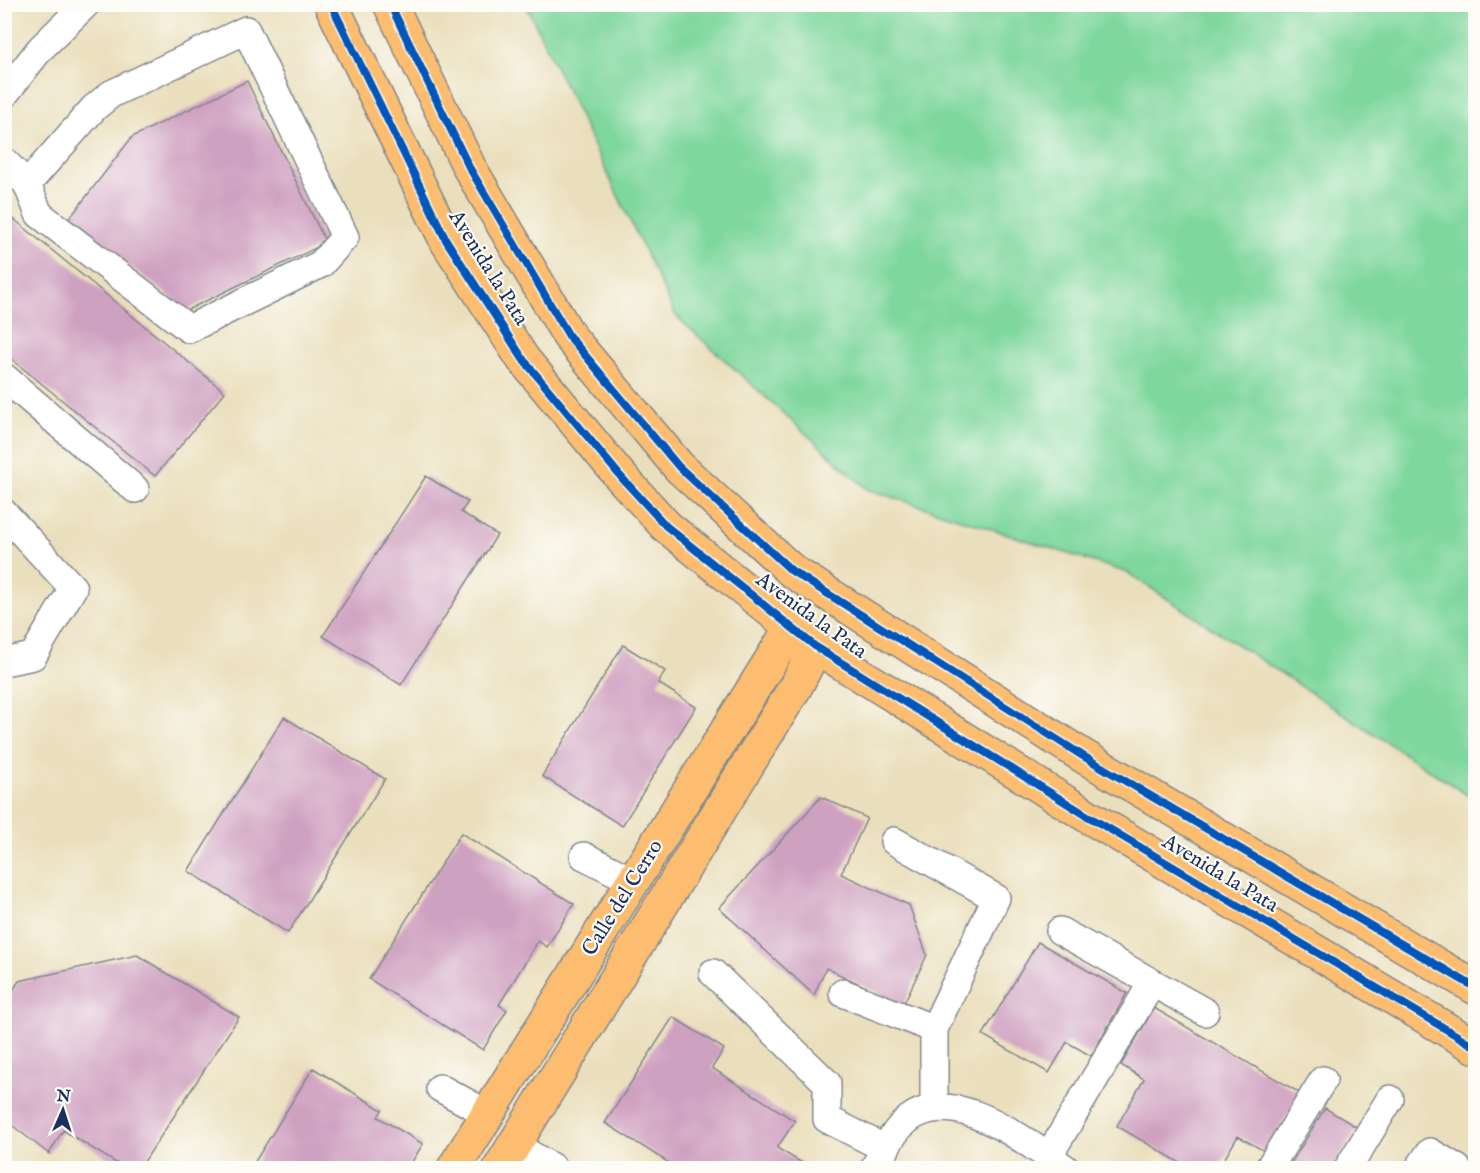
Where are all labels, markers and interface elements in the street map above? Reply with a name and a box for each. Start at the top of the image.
street label: Avenida la Pata [441,204,535,331]
street label: Avenida la Pata [749,566,873,666]
street label: Avenida la Pata [1156,828,1284,920]
street label: Calle del Cerro [577,835,669,961]
north arrow [33,1080,93,1140]
text: N [55,1087,71,1107]

